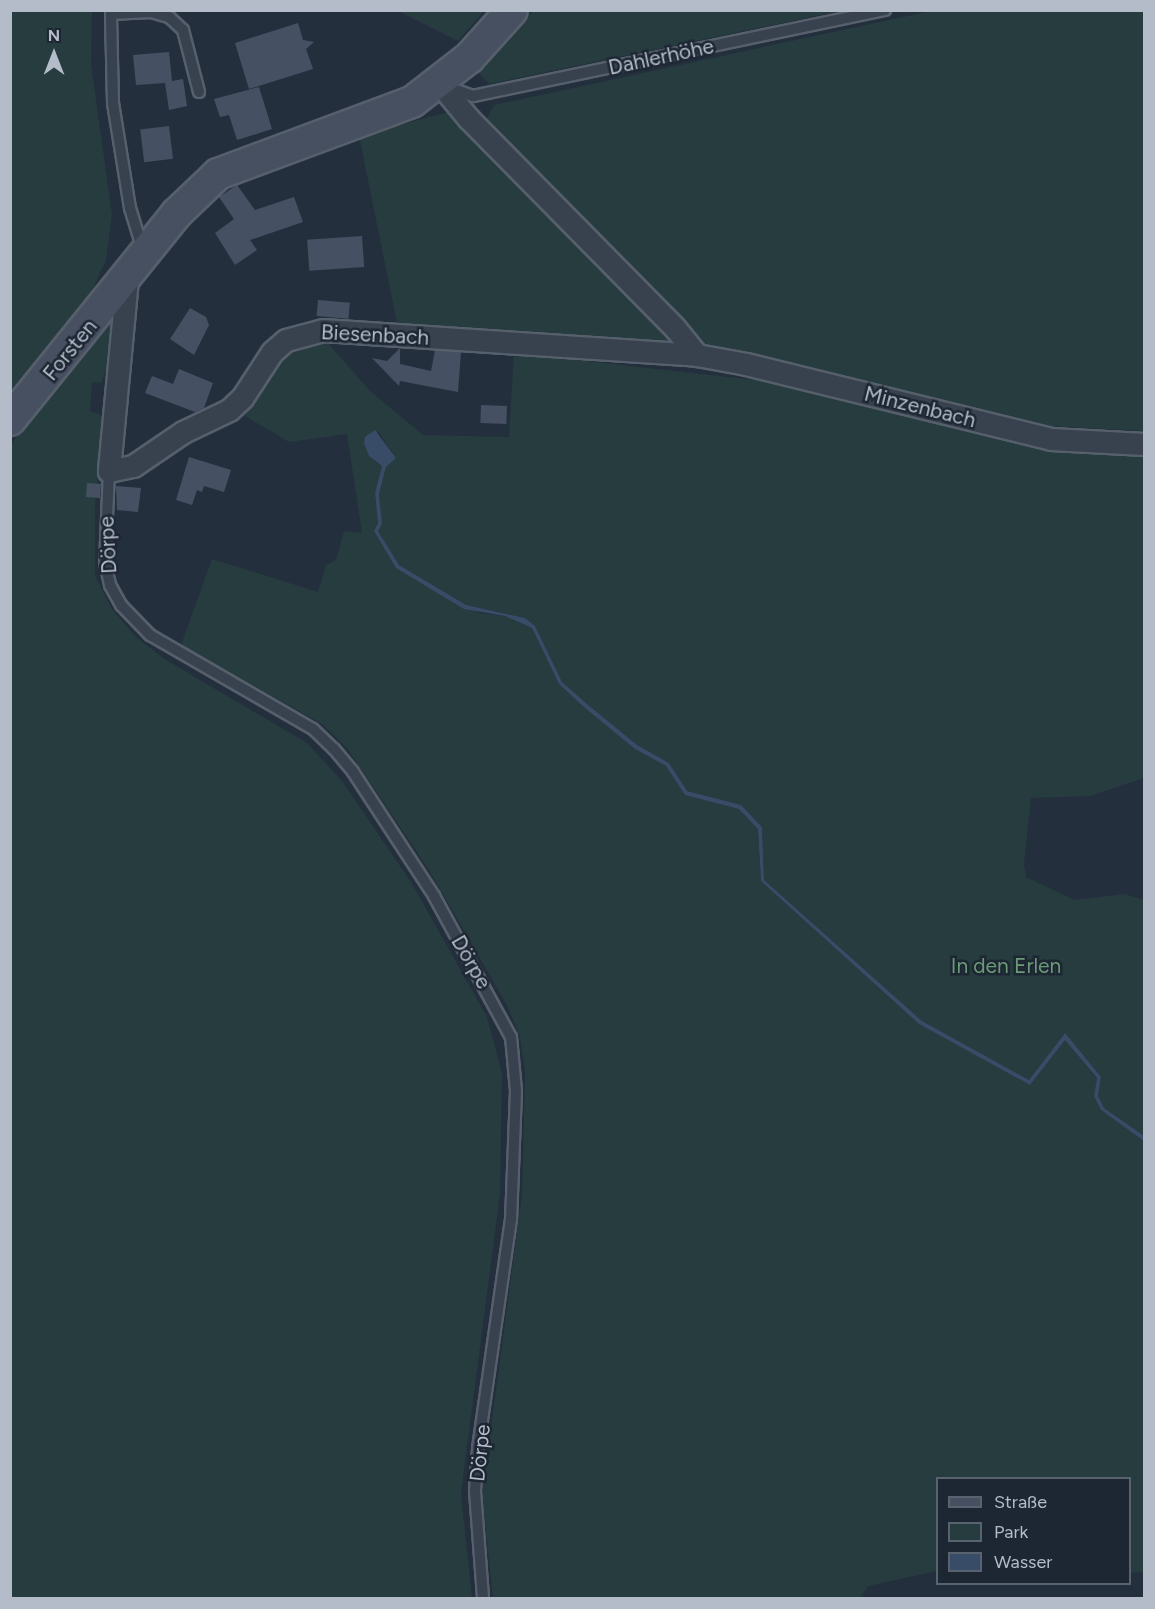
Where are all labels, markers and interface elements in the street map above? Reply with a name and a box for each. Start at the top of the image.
north arrow [24,24,84,84]
text: N [48,26,60,45]
street label: Dahlerhöhe [606,34,716,80]
street label: Forsten [38,314,102,386]
street label: Biesenbach [320,320,430,350]
street label: Minzenbach [862,381,978,433]
street label: Dörpe [94,516,122,574]
street label: Dörpe [446,931,496,993]
park label: In den Erlen [951,953,1061,979]
street label: Dörpe [464,1423,496,1483]
legend [936,1477,1131,1585]
text: Straße [994,1491,1047,1513]
text: Park [994,1521,1028,1543]
text: Wasser [994,1551,1052,1573]

